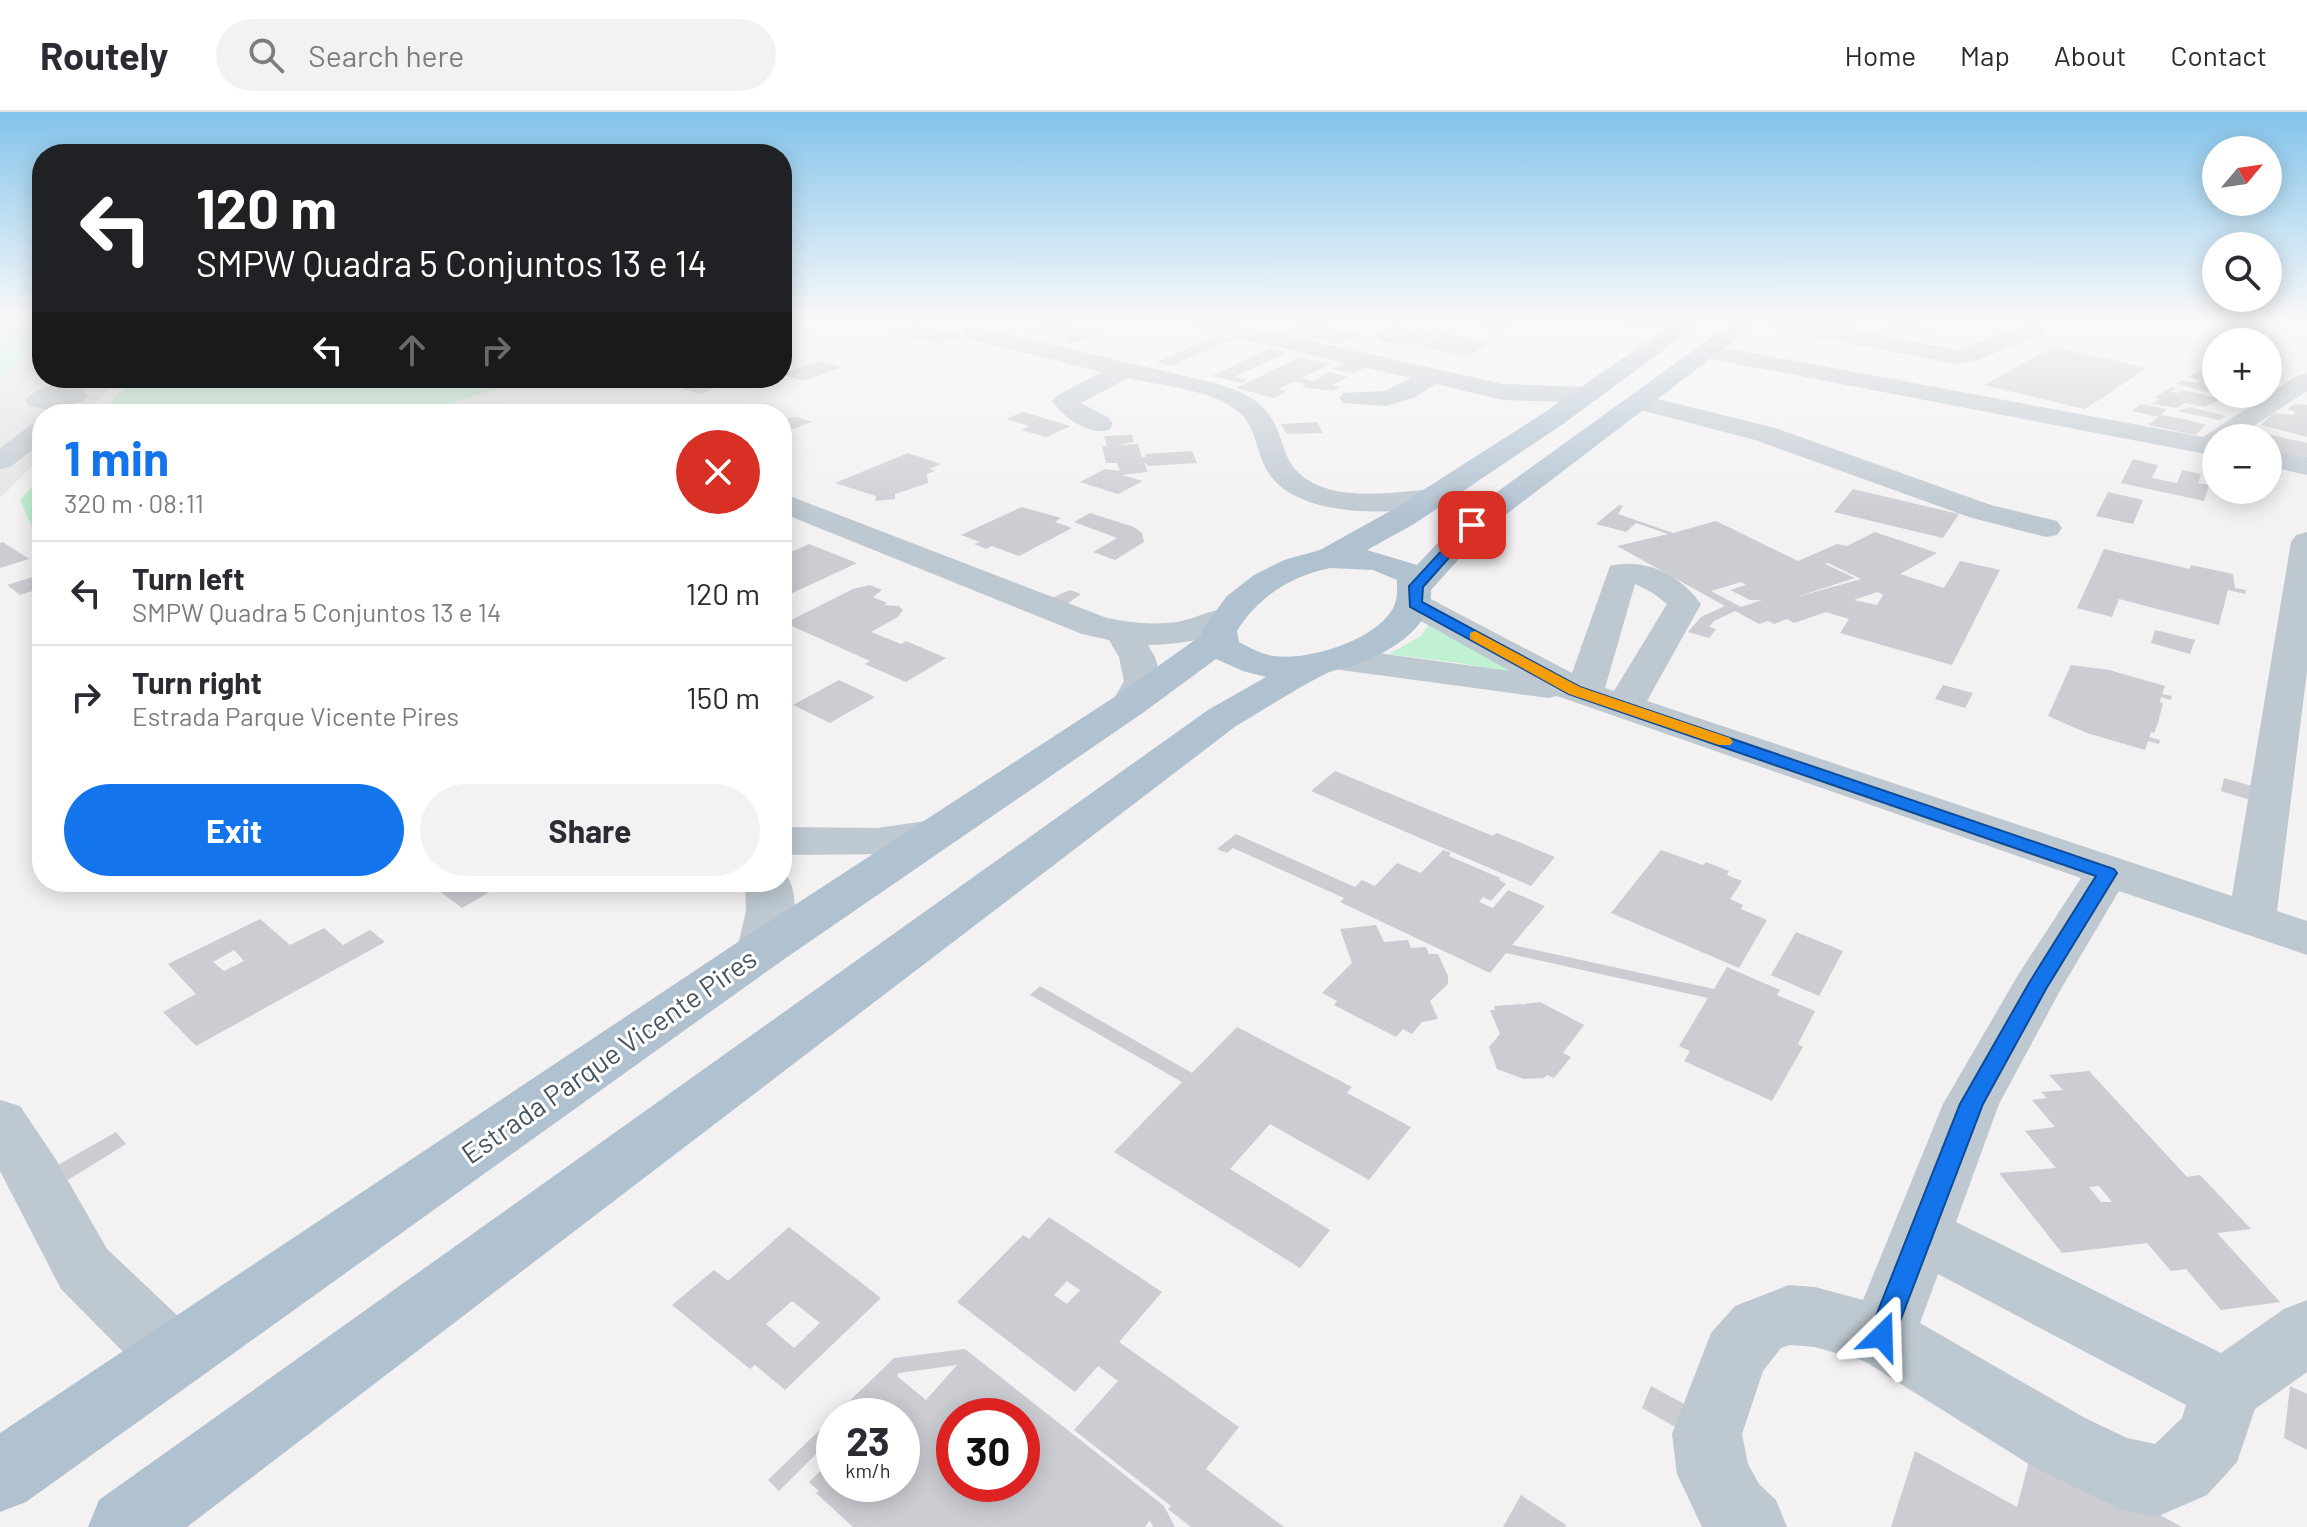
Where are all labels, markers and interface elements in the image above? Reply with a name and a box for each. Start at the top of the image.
search box [216,19,776,91]
text: Routely [40,32,168,78]
icon: search [244,33,288,77]
text: Search here [308,37,464,73]
text: Home [1845,38,1916,72]
text: Map [1960,38,2010,72]
text: About [2054,38,2126,72]
text: Contact [2170,38,2267,72]
north arrow [2202,136,2282,216]
map controls [2202,136,2282,504]
text: 120 m [196,173,337,240]
icon: left [64,176,168,280]
button: search [2202,232,2282,312]
text: SMPW Quadra 5 Conjuntos 13 e 14 [196,241,707,284]
icon: left [306,328,350,372]
icon: ahead [390,328,434,372]
icon: right [474,328,518,372]
button: + [2202,328,2282,408]
button: − [2202,424,2282,504]
text: 1 min [64,428,169,486]
button: close [676,430,760,514]
text: 320 m · 08:11 [64,487,204,518]
pin [1438,491,1506,559]
icon: arrive [1450,503,1494,547]
text: Turn left [132,560,245,596]
icon: left [64,571,108,615]
text: 120 m [686,575,760,611]
text: SMPW Quadra 5 Conjuntos 13 e 14 [132,596,501,627]
text: Turn right [132,664,262,700]
icon: right [64,675,108,719]
text: 150 m [686,679,760,715]
text: Estrada Parque Vicente Pires [132,700,459,731]
button: Exit [64,784,404,876]
button: Share [420,784,760,876]
street label: Estrada Parque Vicente Pires [454,940,762,1170]
position arrow [1840,1294,1924,1378]
speed limit sign: 30 [936,1398,1040,1502]
text: 23 [846,1416,890,1464]
text: km/h [845,1458,891,1482]

